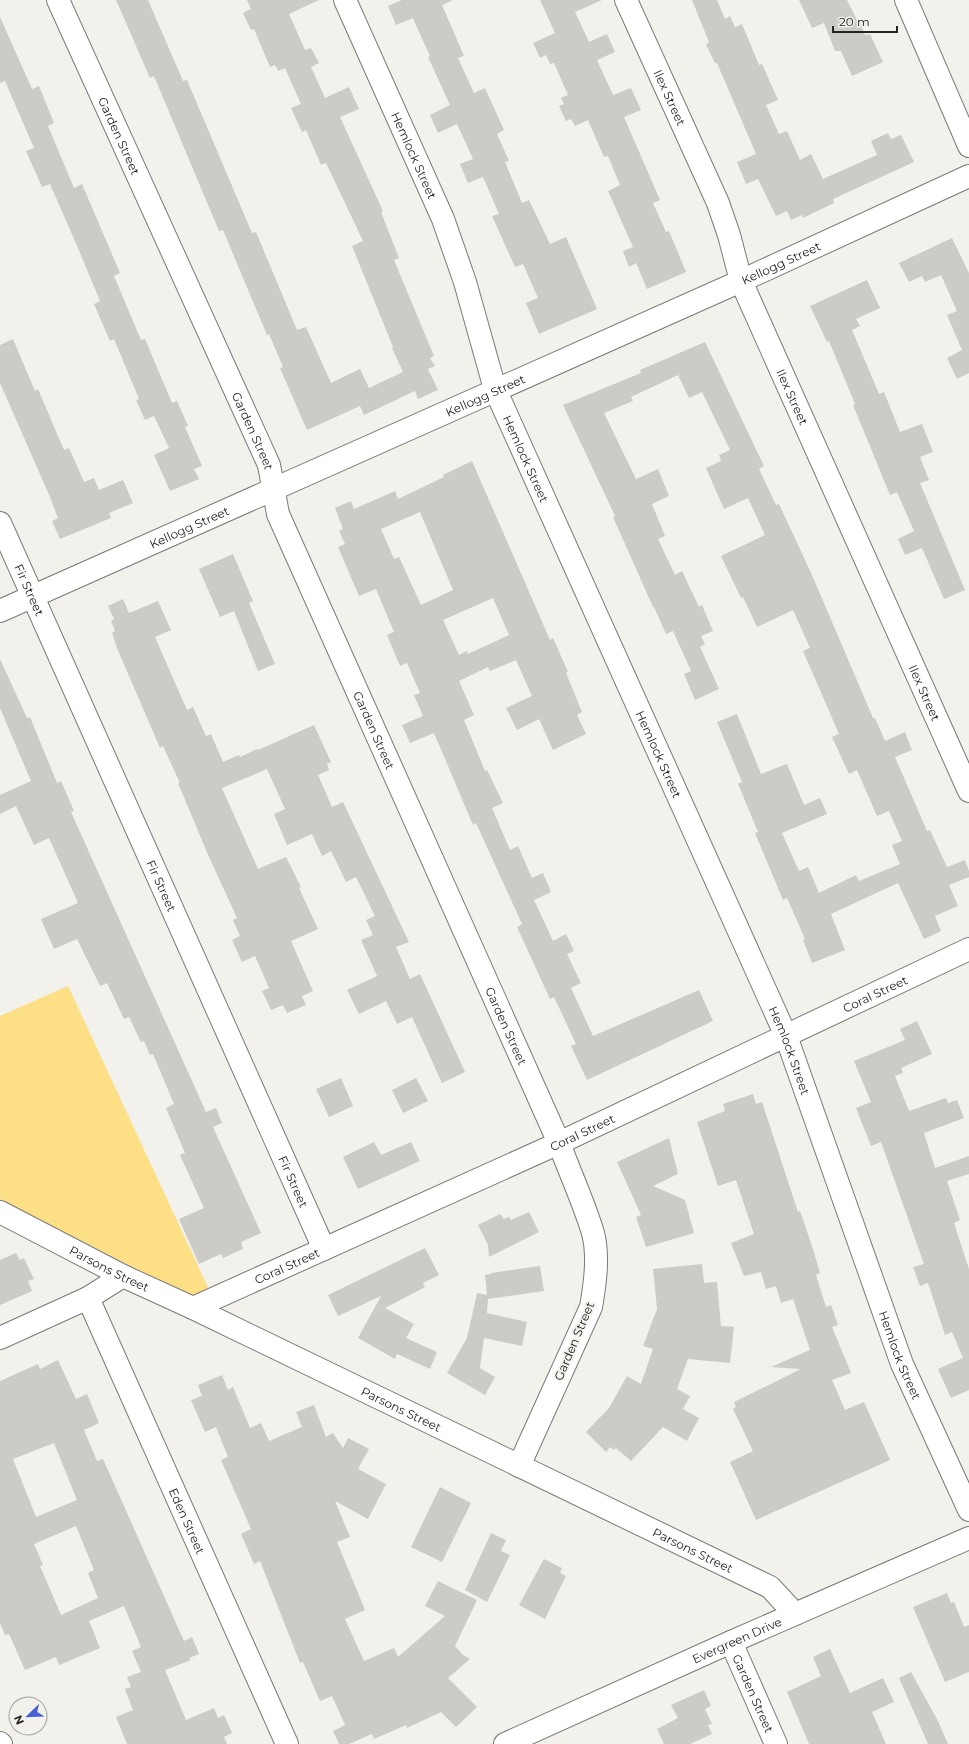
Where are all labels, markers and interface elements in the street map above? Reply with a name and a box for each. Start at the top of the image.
scale bar [833,8,897,34]
text: 20 m [839,14,870,29]
street label: Ilex Street [651,67,689,128]
street label: Garden Street [95,94,144,177]
street label: Hemlock Street [388,109,441,201]
street label: Kellogg Street [739,238,823,287]
street label: Ilex Street [774,366,812,427]
street label: Kellogg Street [443,371,527,419]
street label: Garden Street [229,389,277,471]
street label: Hemlock Street [500,413,552,504]
street label: Kellogg Street [147,503,231,551]
street label: Fir Street [12,561,48,618]
street label: Ilex Street [906,662,944,723]
street label: Garden Street [350,689,399,772]
street label: Hemlock Street [633,708,685,800]
street label: Fir Street [144,857,180,914]
street label: Coral Street [840,972,910,1015]
street label: Garden Street [483,984,531,1067]
street label: Hemlock Street [766,1004,814,1097]
street label: Coral Street [547,1110,617,1154]
street label: Fir Street [276,1153,312,1210]
street label: Parsons Street [67,1242,152,1294]
street label: Coral Street [252,1244,322,1287]
street label: Garden Street [551,1299,597,1383]
street label: Hemlock Street [876,1309,925,1402]
street label: Parsons Street [359,1383,444,1435]
street label: Eden Street [166,1485,209,1556]
street label: Parsons Street [650,1524,736,1576]
street label: Evergreen Drive [690,1613,784,1666]
street label: Garden Street [730,1652,777,1735]
north arrow [8,1696,48,1736]
text: N [11,1713,27,1727]

